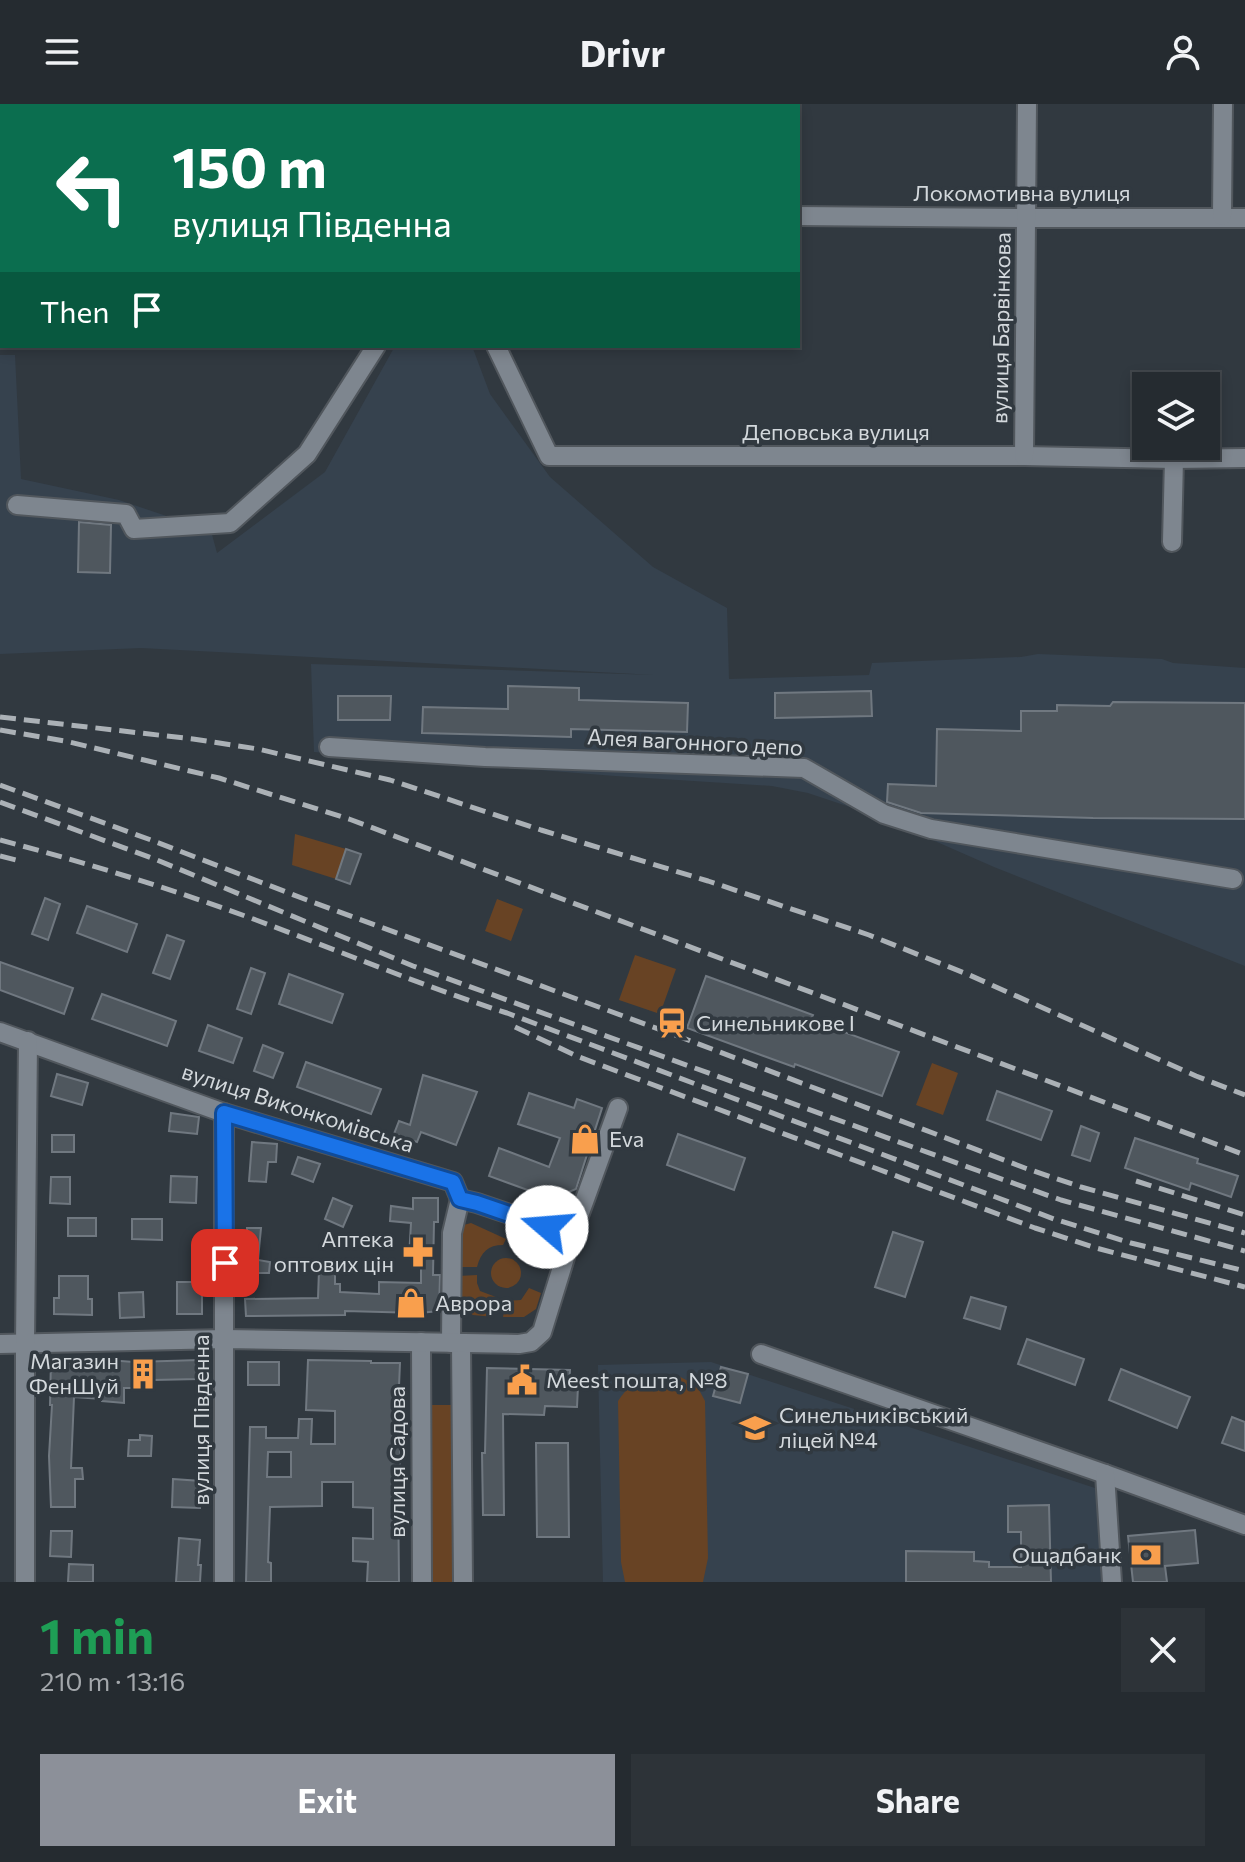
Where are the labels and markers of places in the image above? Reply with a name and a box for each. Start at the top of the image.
station icon: Синельникове І [655,1006,689,1040]
place label: Синельникове І [696,1009,855,1036]
shop icon: Eva [568,1122,602,1156]
place label: Eva [609,1125,644,1152]
place label: Аптека оптових цін [274,1225,394,1277]
pin [191,1229,259,1297]
pharmacy icon: Аптека оптових цін [401,1235,435,1269]
shop icon: Аврора [394,1286,428,1320]
place label: Аврора [435,1289,512,1316]
place label: Магазин ФенШуй [29,1347,119,1399]
building icon: Магазин ФенШуй [126,1357,160,1391]
public building icon: Meest пошта, №8 [505,1363,539,1397]
place label: Meest пошта, №8 [546,1366,728,1393]
place label: Синельниківський ліцей №4 [779,1401,968,1453]
school or university icon: Синельниківський ліцей №4 [738,1411,772,1445]
bank icon: Ощадбанк [1129,1538,1163,1572]
place label: Ощадбанк [1012,1541,1122,1568]

